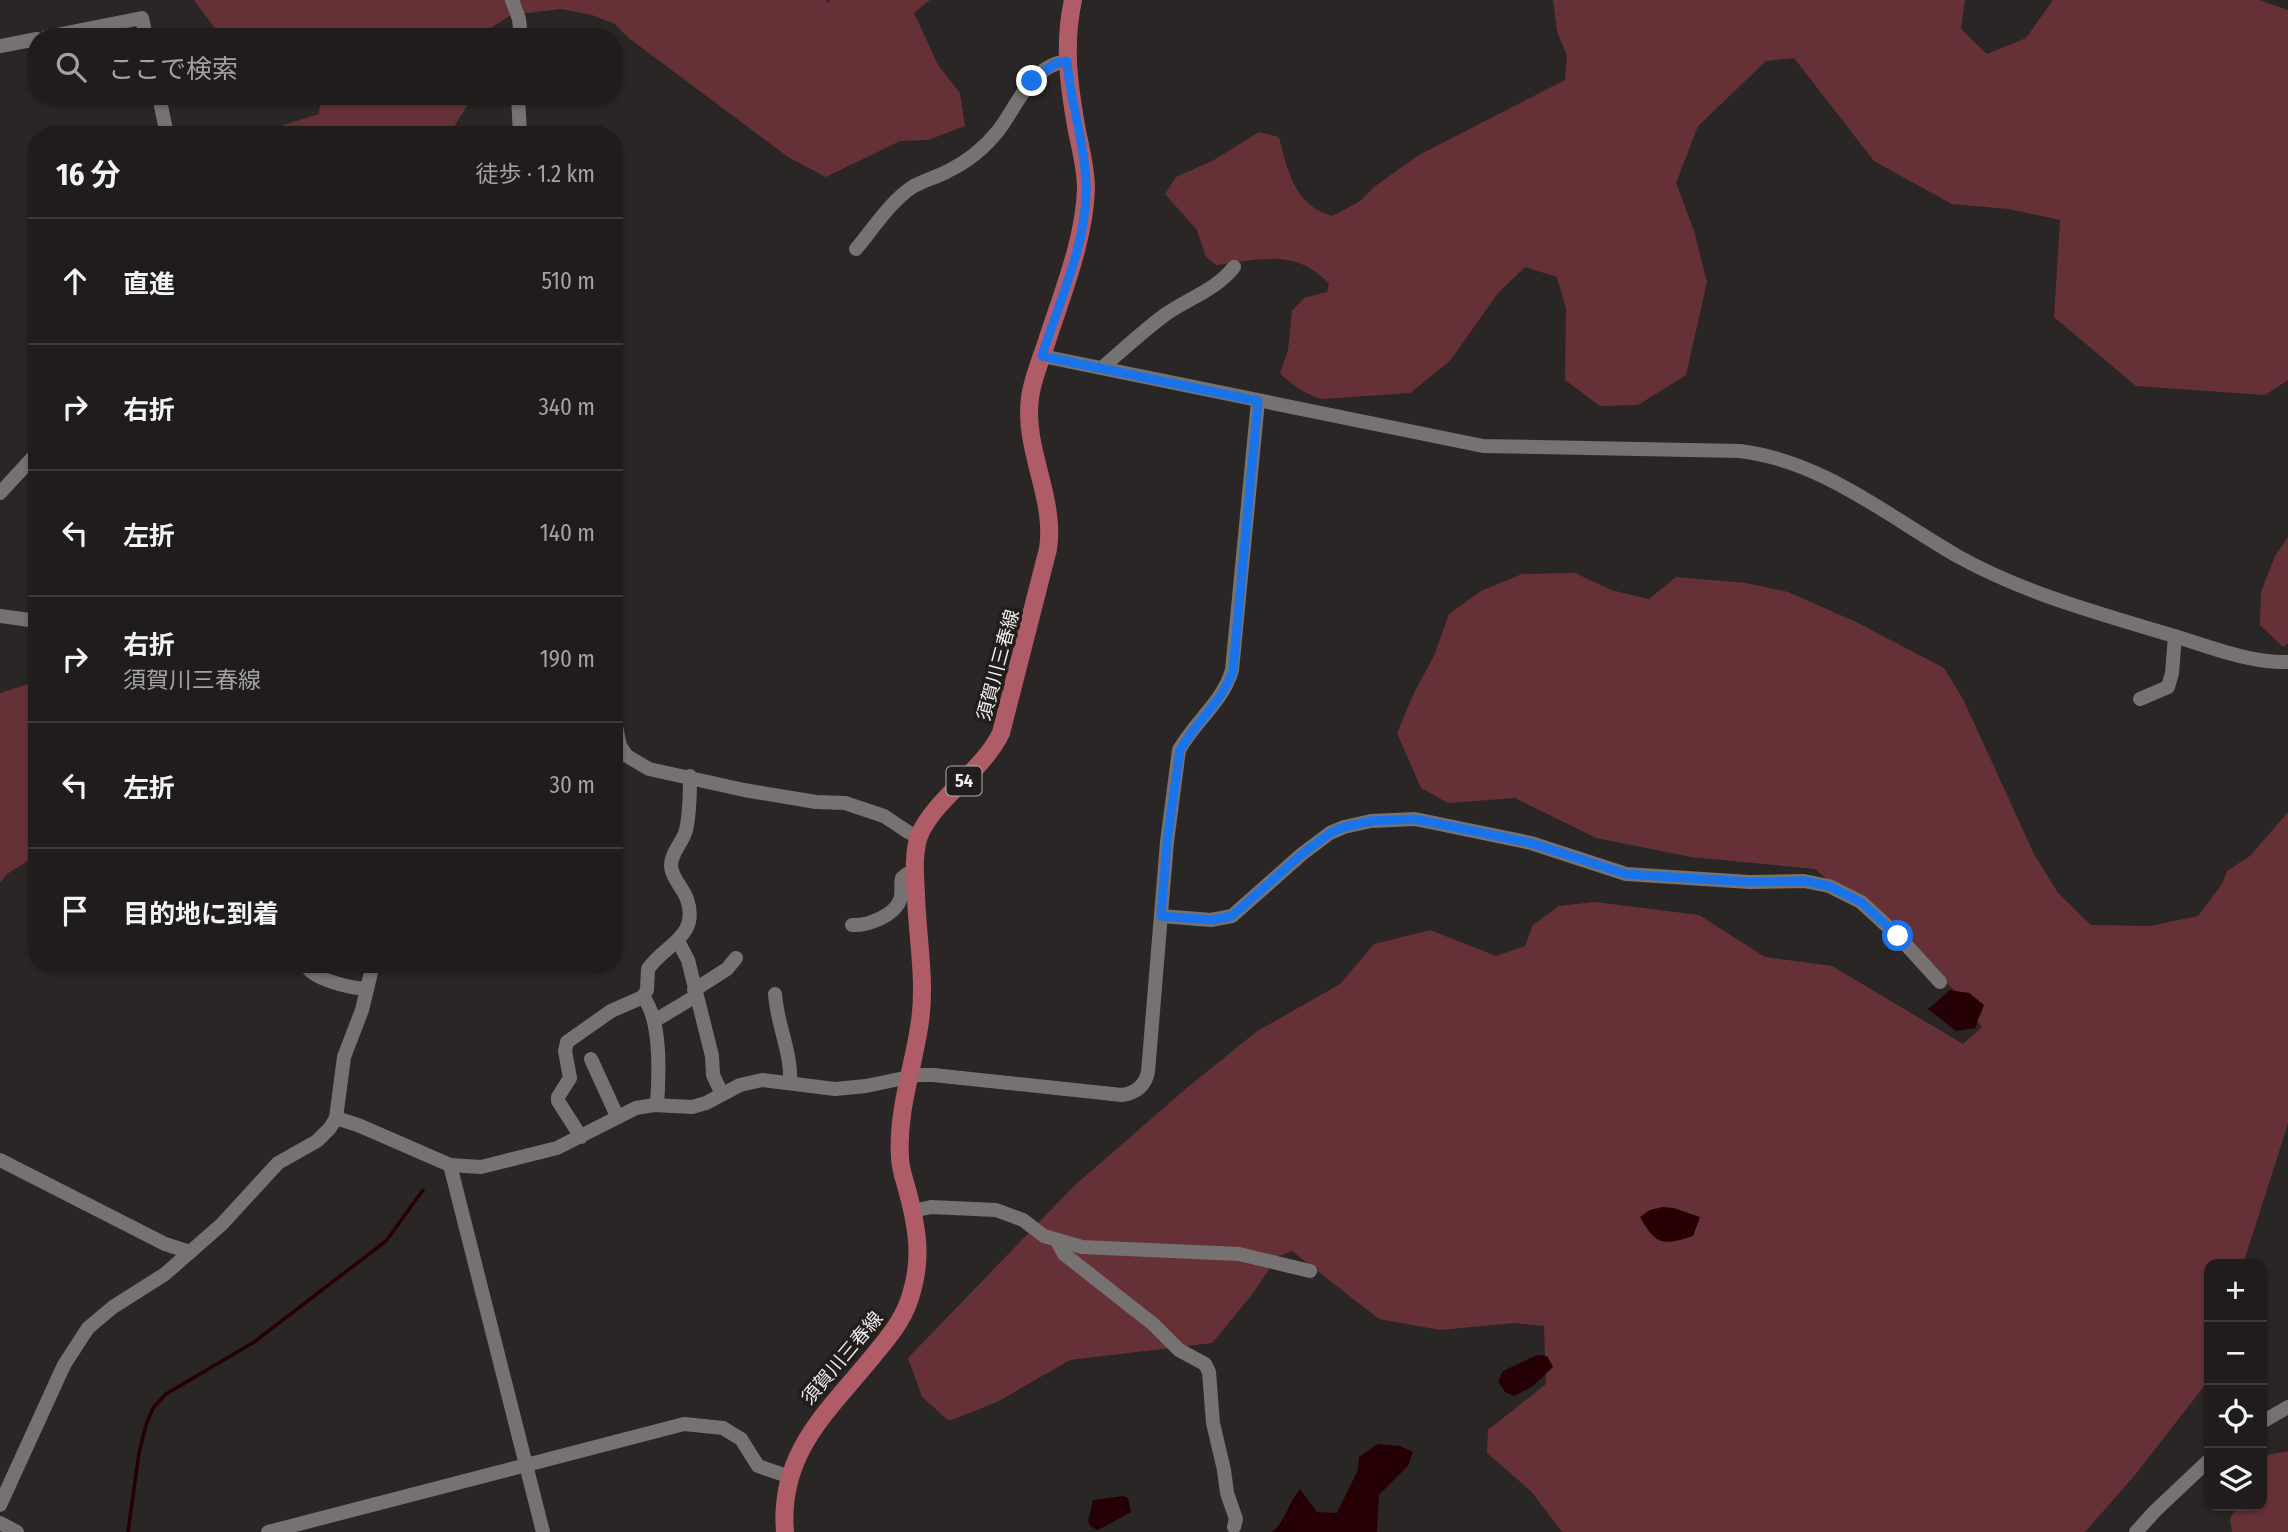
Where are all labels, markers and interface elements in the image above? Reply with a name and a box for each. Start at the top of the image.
search box [28,28,623,105]
icon: search [52,48,90,86]
text: ここで検索 [108,54,238,85]
route end [1016,65,1047,96]
text: 16 分 [56,157,121,193]
text: 徒歩 · 1.2 km [476,160,595,188]
icon: ahead [56,262,94,300]
text: 510 m [542,267,595,295]
text: 直進 [123,269,175,300]
icon: right [56,388,94,426]
text: 340 m [539,393,595,421]
text: 右折 [123,395,175,426]
icon: left [56,514,94,552]
text: 140 m [540,519,595,547]
text: 左折 [123,521,175,552]
street label: 須賀川三春線 [972,607,1024,723]
text: 右折 [123,630,175,661]
icon: right [56,640,94,678]
text: 190 m [540,645,595,673]
text: 須賀川三春線 [123,666,261,694]
icon: left [56,766,94,804]
road number: 54 [946,766,982,796]
text: 30 m [550,771,595,799]
text: 左折 [123,773,175,804]
icon: arrive [56,892,94,930]
text: 目的地に到着 [123,899,279,930]
route start [1882,920,1913,951]
map controls [2204,1259,2267,1511]
button: + [2204,1259,2267,1322]
street label: 須賀川三春線 [797,1307,887,1409]
button: − [2204,1322,2267,1385]
button: locate [2204,1385,2267,1448]
button: layers [2204,1448,2267,1511]

